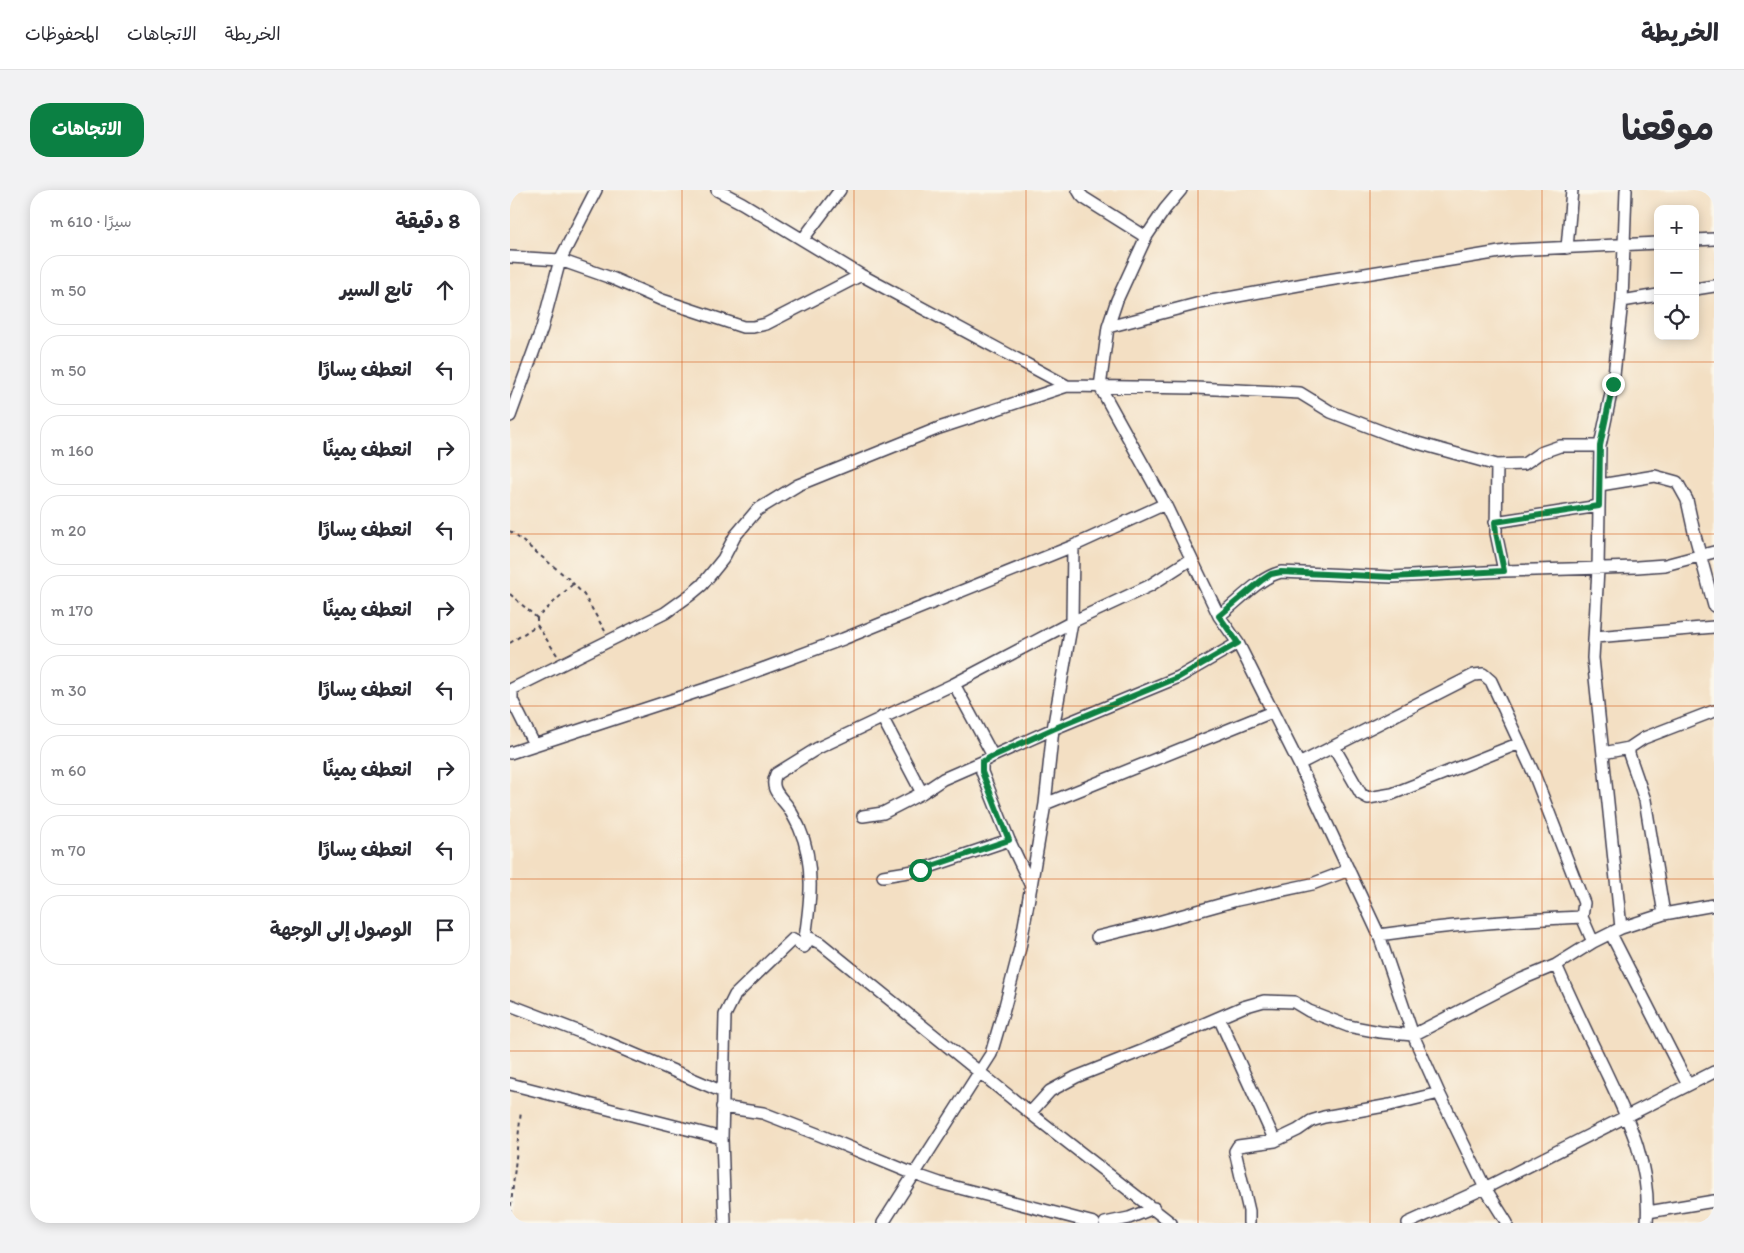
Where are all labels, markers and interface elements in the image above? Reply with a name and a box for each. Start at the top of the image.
text: الخريطة [1641,18,1719,47]
text: المحفوظات [25,23,99,45]
text: الاتجاهات [127,23,197,45]
text: الخريطة [225,23,281,45]
button: الاتجاهات [30,103,144,157]
text: موقعنا [1621,107,1714,149]
map controls [1654,205,1699,340]
button: + [1654,205,1699,250]
text: 8 دقيقة [395,208,460,233]
text: سيرًا · 610 m [50,212,132,231]
button: − [1654,250,1699,295]
icon: ahead [431,276,459,304]
text: تابع السير [340,278,412,301]
text: 50 m [51,281,86,300]
button: locate [1654,295,1699,340]
icon: left [431,356,459,384]
text: انعطف يسارًا [318,358,412,381]
text: 50 m [51,361,86,380]
route end [1602,373,1625,396]
icon: right [431,436,459,464]
text: انعطف يمينًا [323,438,412,461]
text: 160 m [51,441,94,460]
icon: left [431,516,459,544]
text: انعطف يسارًا [318,518,412,541]
text: 20 m [51,521,86,540]
icon: right [431,596,459,624]
text: انعطف يمينًا [323,598,412,621]
text: 170 m [51,601,93,620]
icon: left [431,676,459,704]
text: انعطف يسارًا [318,678,412,701]
text: 30 m [51,681,87,700]
icon: right [431,756,459,784]
text: انعطف يمينًا [323,758,412,781]
text: 60 m [51,761,86,780]
icon: left [431,836,459,864]
text: انعطف يسارًا [318,838,412,861]
text: 70 m [51,841,86,860]
route start [909,859,932,882]
icon: arrive [431,916,459,944]
text: الوصول إلى الوجهة [270,918,412,941]

